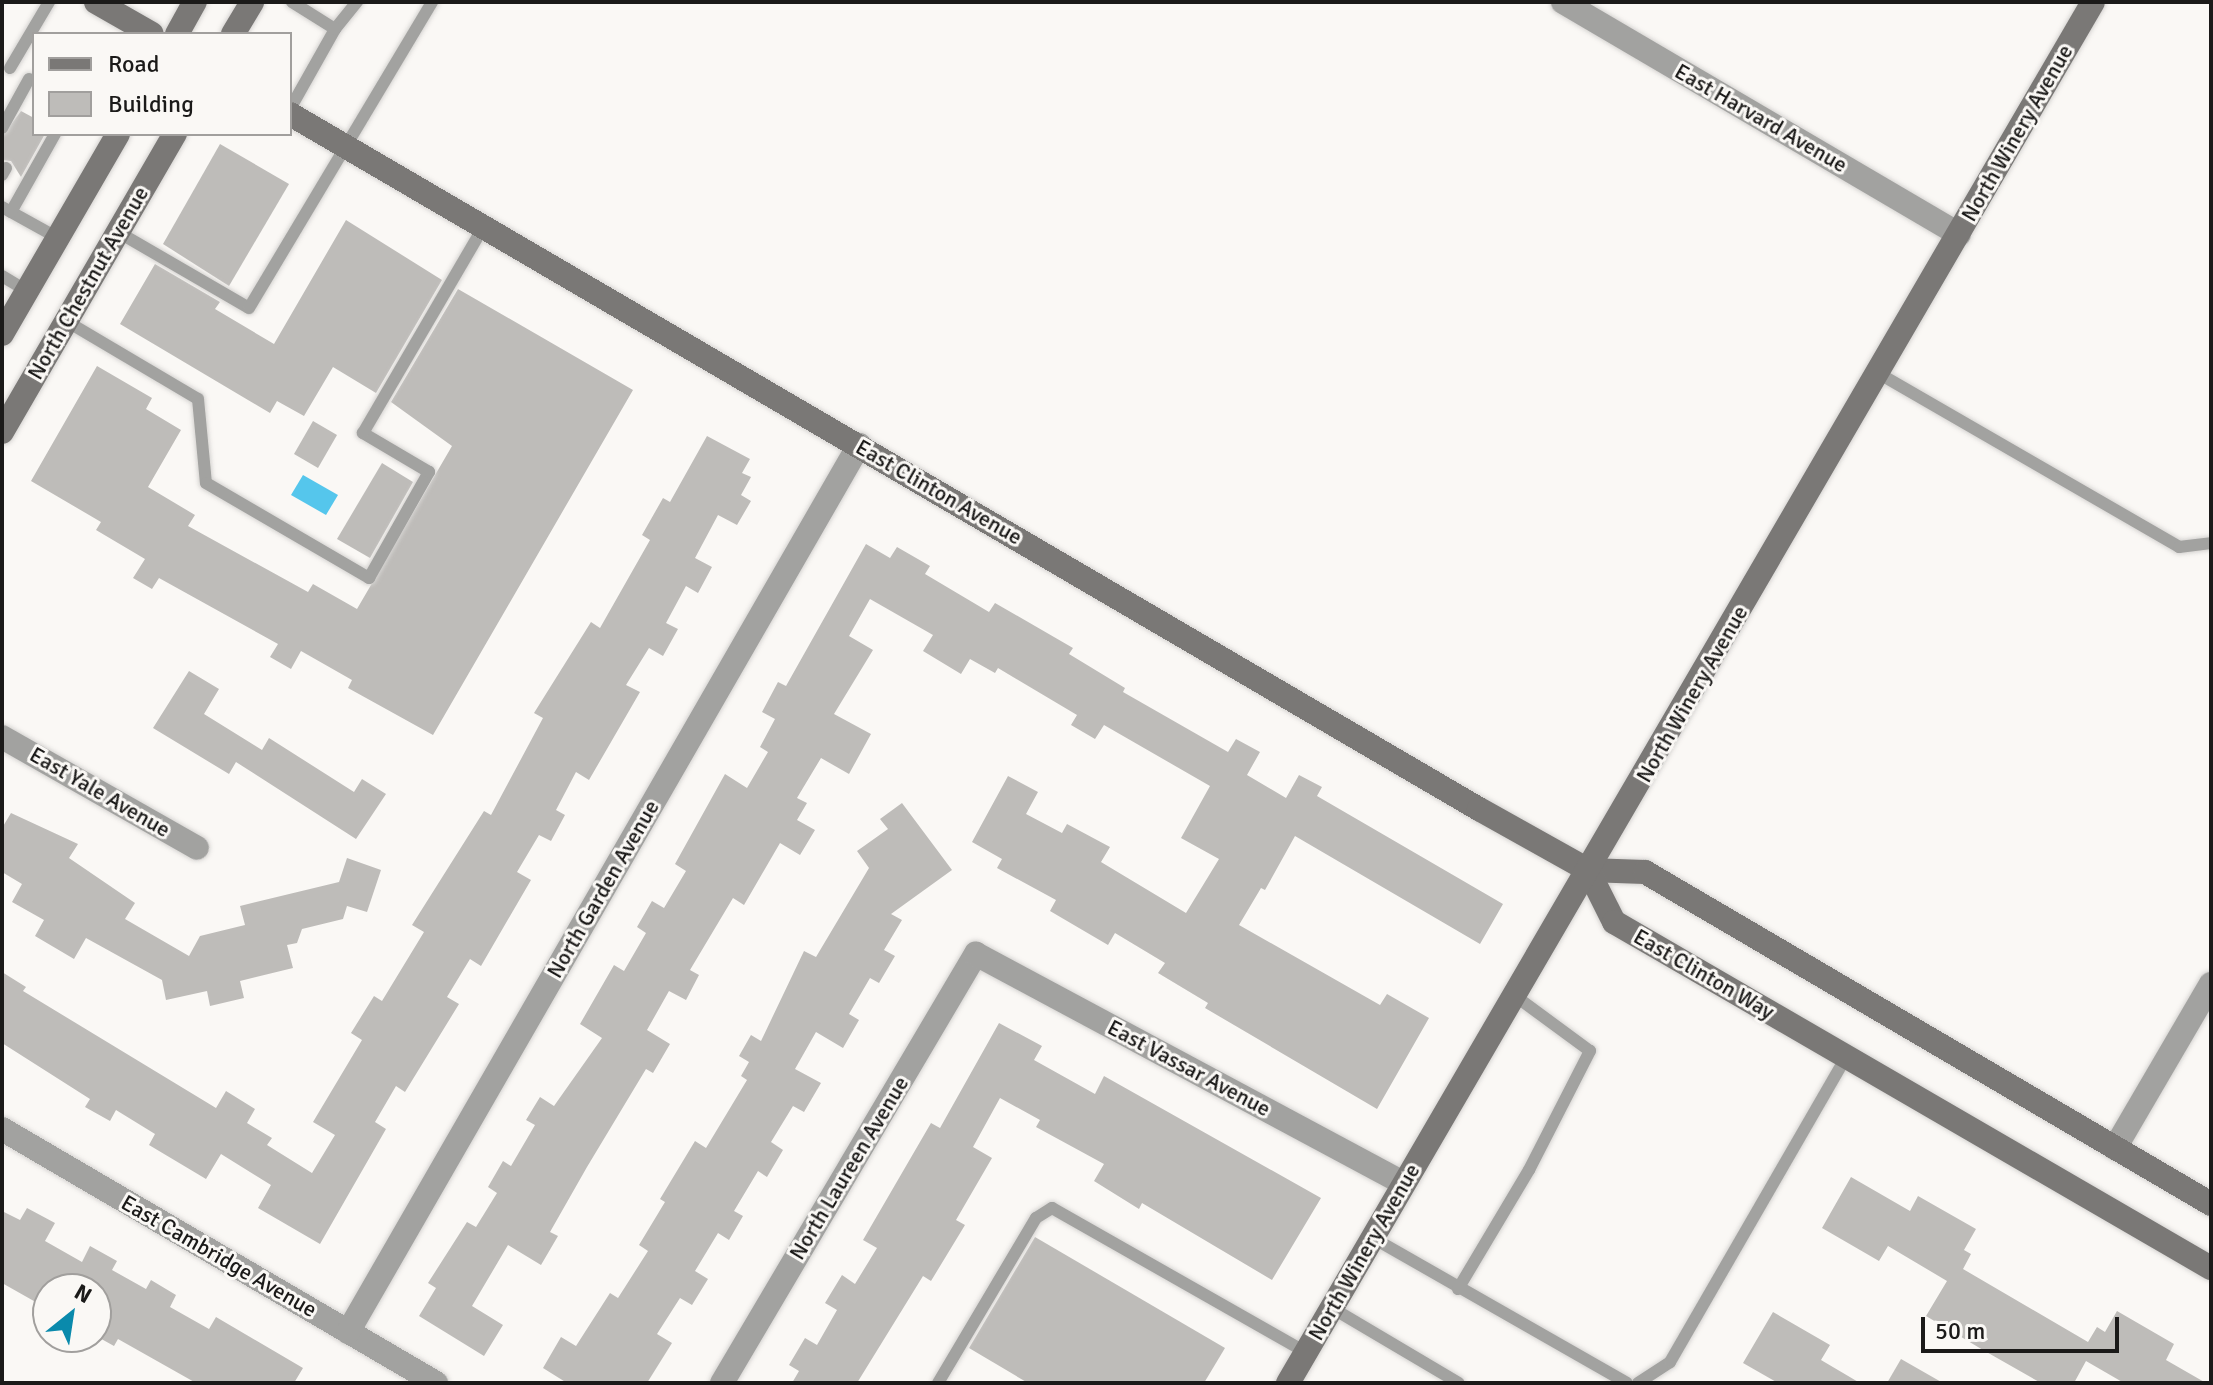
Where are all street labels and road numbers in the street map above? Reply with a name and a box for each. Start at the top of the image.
street label: North Winery Avenue [1956,40,2078,226]
street label: East Harvard Avenue [1670,58,1852,178]
street label: North Chestnut Avenue [22,182,154,384]
street label: East Clinton Avenue [851,434,1027,550]
street label: North Winery Avenue [1631,601,1753,787]
street label: East Yale Avenue [25,741,175,843]
street label: North Garden Avenue [541,795,665,983]
street label: East Clinton Way [1629,923,1779,1025]
street label: East Vassar Avenue [1103,1014,1275,1122]
street label: North Laureen Avenue [784,1072,914,1264]
street label: North Winery Avenue [1303,1159,1425,1345]
street label: East Cambridge Avenue [117,1189,321,1323]

